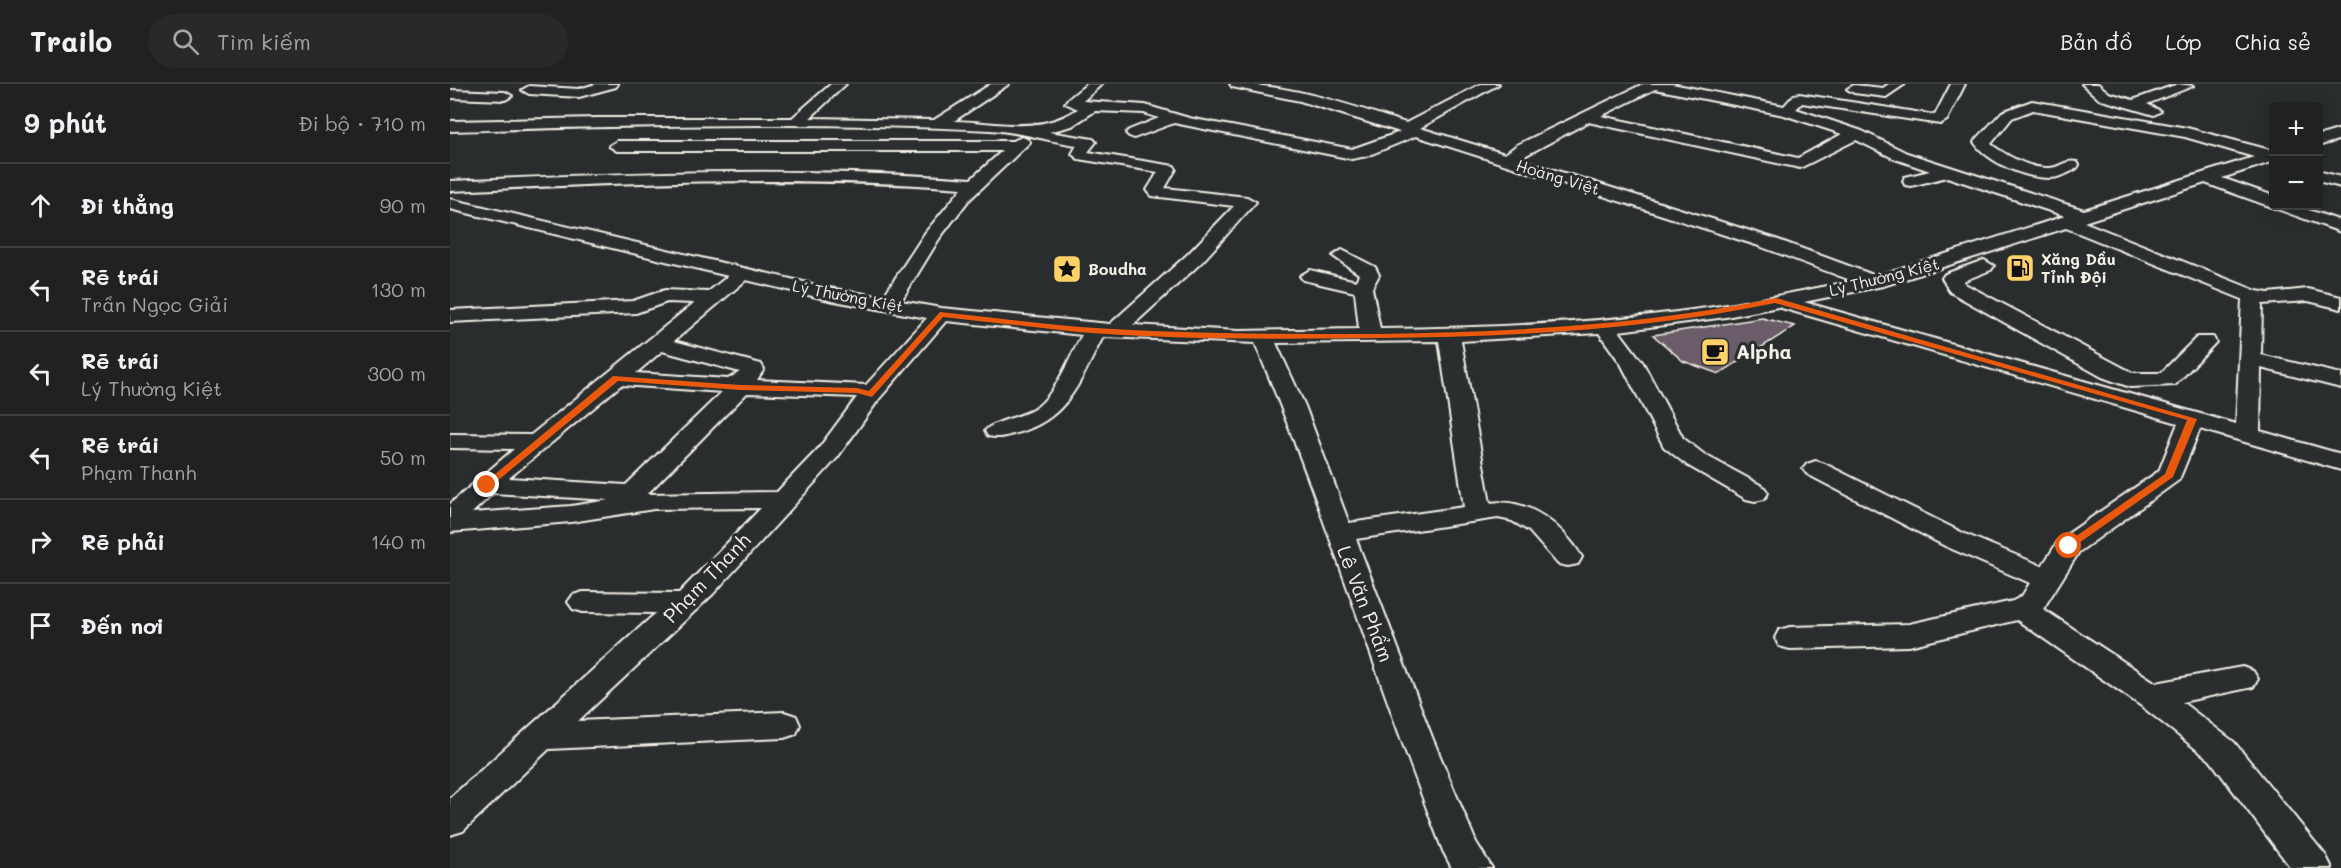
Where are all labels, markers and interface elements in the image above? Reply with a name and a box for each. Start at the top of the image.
search box [148,14,568,68]
text: Trailo [30,23,112,59]
icon: search [169,25,202,58]
text: Tìm kiếm [217,27,311,56]
text: Bản đồ [2060,28,2132,55]
text: Lớp [2165,28,2202,55]
text: Chia sẻ [2235,28,2311,55]
map controls [2269,102,2323,210]
button: + [2269,102,2323,156]
text: 9 phút [24,106,107,140]
text: Đi bộ · 710 m [298,110,426,136]
street label: Hoàng Việt [1514,154,1602,199]
button: − [2269,156,2323,210]
icon: ahead [24,189,57,222]
text: Đi thẳng [81,191,174,220]
text: 90 m [380,192,426,218]
place label: Xăng Dầu Tỉnh Đội [2041,248,2116,287]
fuel station icon: Xăng Dầu Tỉnh Đội [2004,252,2036,284]
place icon: Boudha [1051,253,1083,285]
street label: Lý Thường Kiệt [1827,253,1941,300]
place label: Boudha [1088,258,1147,279]
text: Rẽ trái [81,262,159,291]
icon: left [24,273,57,306]
street label: Lý Thường Kiệt [791,274,906,317]
text: 130 m [371,276,426,302]
text: Trần Ngọc Giải [81,291,228,317]
cafe icon: Alpha [1699,336,1731,368]
place label: Alpha [1736,338,1792,364]
text: Rẽ trái [81,346,159,375]
icon: left [24,357,57,390]
text: 300 m [367,360,426,386]
text: Lý Thường Kiệt [81,375,222,401]
text: Rẽ trái [81,430,159,459]
icon: left [24,441,57,474]
text: 50 m [380,444,426,470]
text: Phạm Thanh [81,459,197,485]
route end [473,471,499,497]
icon: right [24,525,57,558]
text: Rẽ phải [81,527,165,556]
street label: Phạm Thanh [657,527,756,628]
text: 140 m [371,528,426,554]
route start [2055,532,2081,558]
street label: Lê Văn Phẩm [1332,542,1400,665]
icon: arrive [24,609,57,642]
text: Đến nơi [81,611,164,640]

